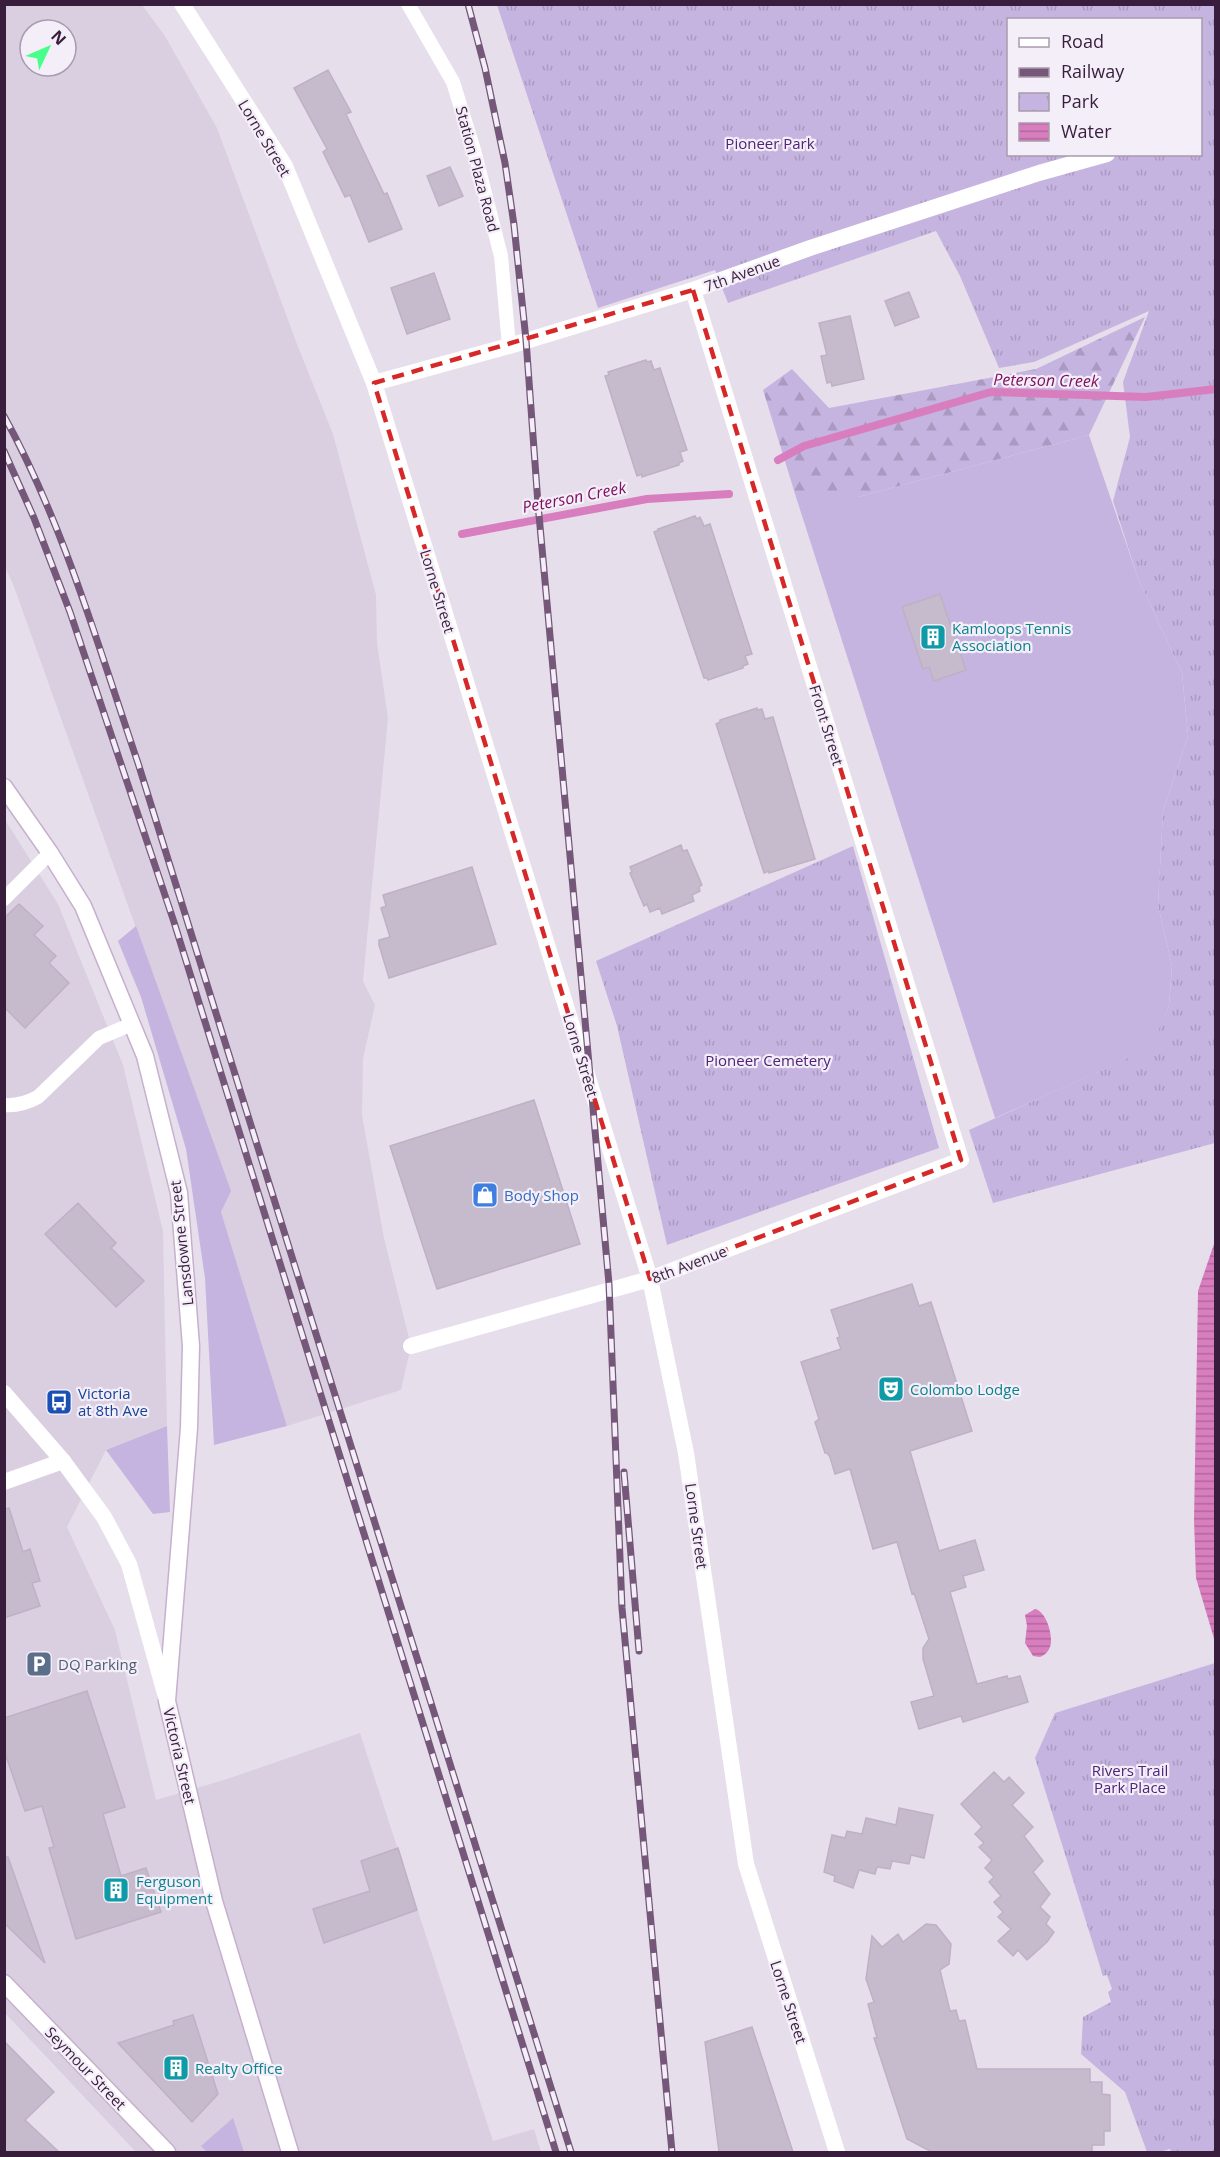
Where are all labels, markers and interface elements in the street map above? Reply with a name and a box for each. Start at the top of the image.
north arrow [18,18,78,78]
legend [1007,18,1202,156]
text: N [46,25,71,50]
text: Road [1061,29,1104,53]
text: Railway [1061,59,1125,83]
text: Park [1061,89,1099,113]
street label: Lorne Street [234,96,296,180]
street label: Station Plaza Road [452,104,504,234]
text: Water [1061,119,1112,143]
park label: Pioneer Park [725,133,815,153]
street label: 7th Avenue [701,250,783,296]
water label: Peterson Creek [993,368,1100,392]
water label: Peterson Creek [520,476,629,518]
street label: Lorne Street [416,547,460,635]
place label: Kamloops Tennis Association [952,618,1071,655]
building icon: Kamloops Tennis Association [918,622,948,652]
street label: Front Street [805,682,849,768]
street label: Lorne Street [559,1011,603,1099]
park label: Pioneer Cemetery [705,1050,831,1070]
street label: Lansdowne Street [164,1179,198,1307]
shop icon: Body Shop [470,1180,500,1210]
place label: Body Shop [504,1185,579,1205]
street label: 8th Avenue [648,1240,730,1288]
theatre icon: Colombo Lodge [876,1374,906,1404]
place label: Colombo Lodge [910,1379,1020,1399]
place label: Victoria at 8th Ave [78,1383,148,1420]
bus stop icon: Victoria at 8th Ave [44,1387,74,1417]
street label: Lorne Street [681,1482,713,1570]
parking icon: DQ Parking [24,1649,54,1679]
place label: DQ Parking [58,1654,137,1674]
street label: Victoria Street [159,1706,201,1806]
park label: Rivers Trail Park Place [1092,1760,1168,1797]
place label: Ferguson Equipment [136,1871,213,1908]
building icon: Ferguson Equipment [101,1875,131,1905]
street label: Lorne Street [766,1958,812,2046]
street label: Seymour Street [41,2022,131,2114]
building icon: Realty Office [161,2053,191,2083]
place label: Realty Office [195,2058,283,2078]

